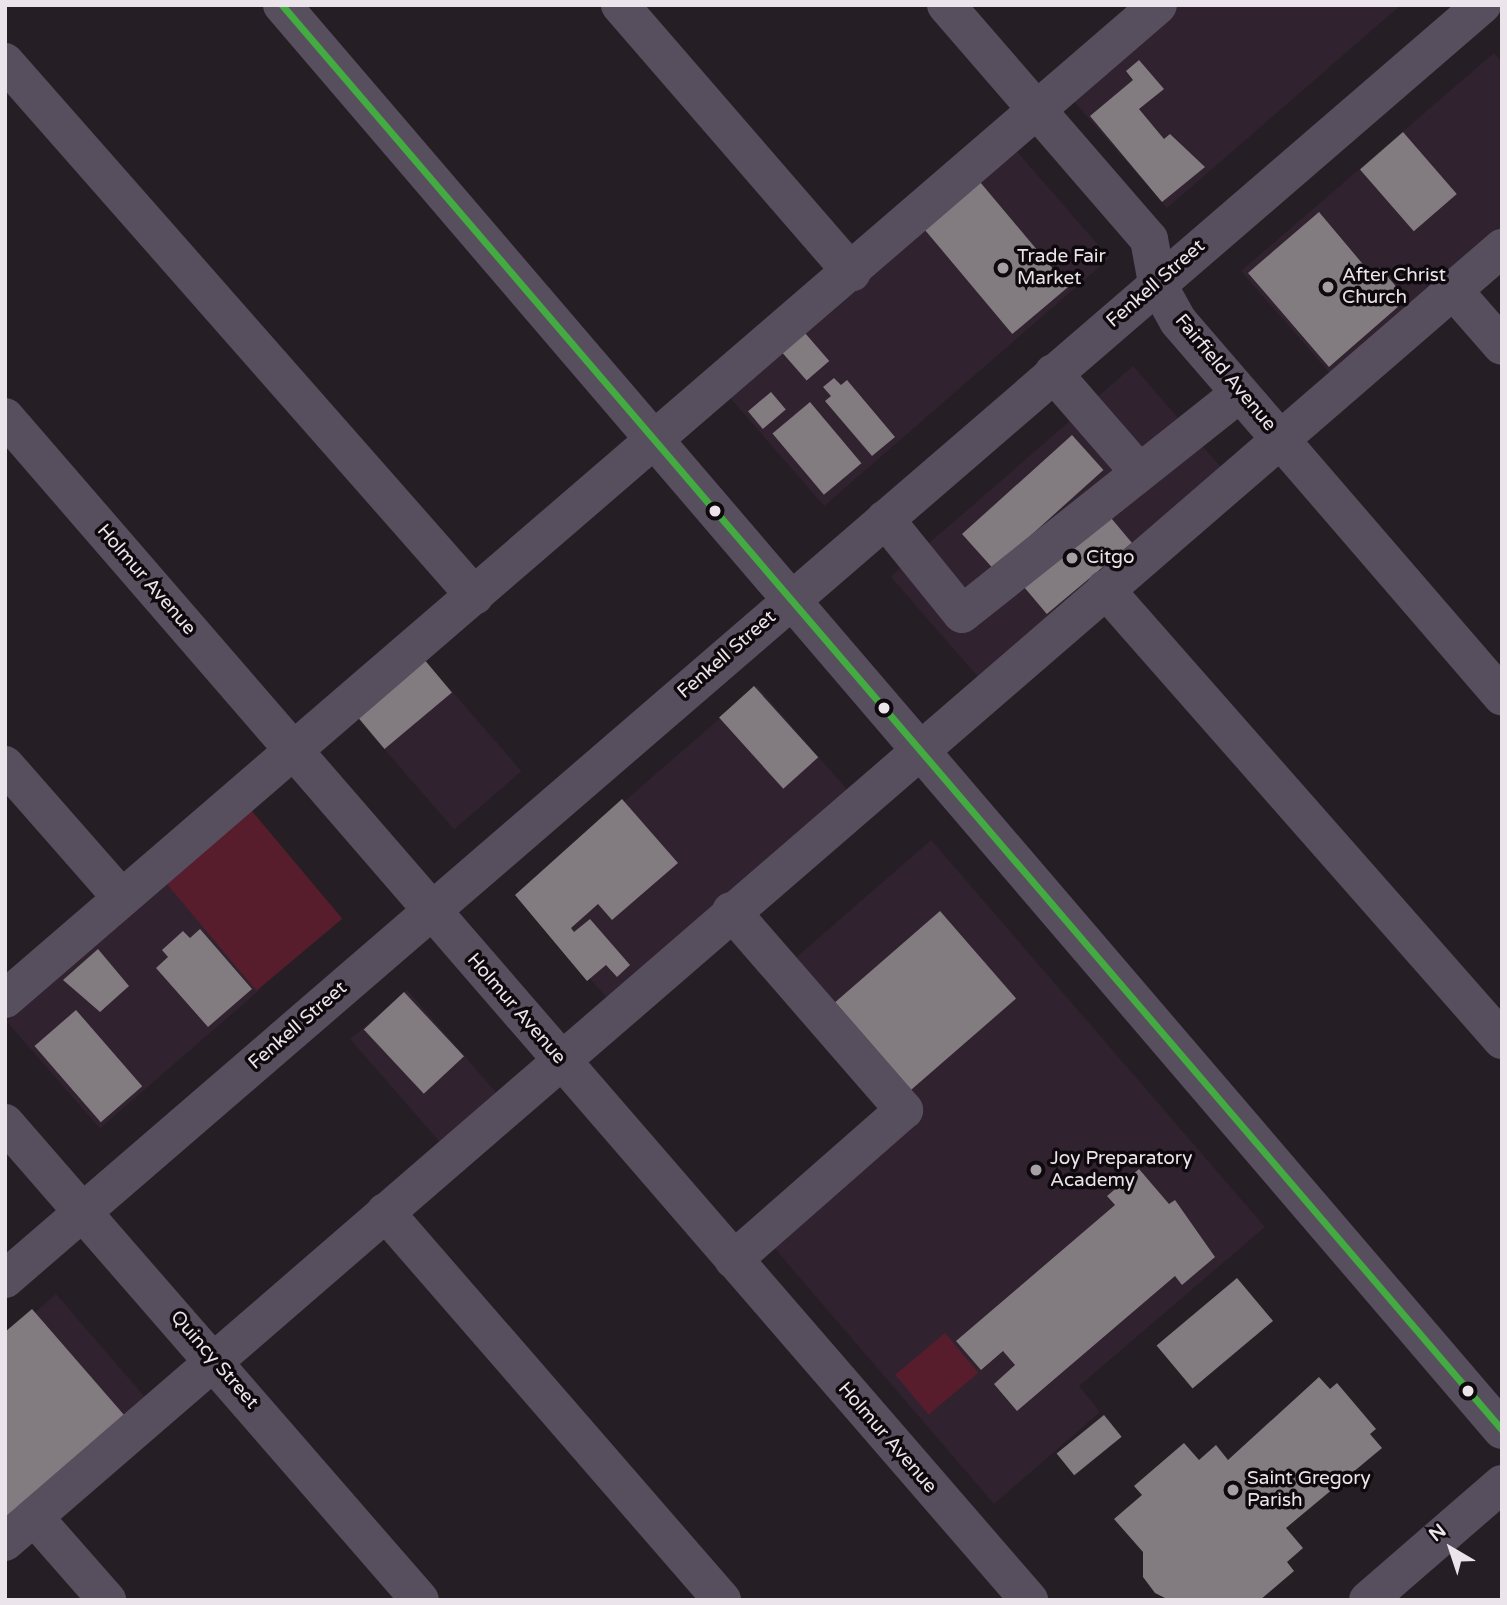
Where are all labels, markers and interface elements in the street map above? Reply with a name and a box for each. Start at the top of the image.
street label: Fenkell Street [1102,235,1210,333]
place label: Trade Fair Market [1017,246,1106,290]
marker: Trade Fair Market [995,260,1011,276]
place label: After Christ Church [1342,265,1446,309]
marker: After Christ Church [1320,279,1336,295]
street label: Fairfield Avenue [1170,310,1280,436]
unlabelled marker [708,504,722,518]
street label: Holmur Avenue [92,520,200,640]
place label: Citgo [1086,547,1135,569]
marker: Citgo [1064,550,1080,566]
street label: Fenkell Street [673,606,781,704]
unlabelled marker [877,701,891,715]
street label: Holmur Avenue [462,949,570,1069]
street label: Fenkell Street [244,977,352,1075]
place label: Joy Preparatory Academy [1050,1148,1192,1192]
marker: Joy Preparatory Academy [1028,1162,1044,1178]
street label: Quincy Street [165,1306,263,1414]
street label: Holmur Avenue [833,1378,941,1498]
unlabelled marker [1461,1384,1475,1398]
place label: Saint Gregory Parish [1247,1468,1371,1512]
marker: Saint Gregory Parish [1225,1482,1241,1498]
north arrow [1416,1514,1486,1584]
text: N [1425,1519,1451,1546]

